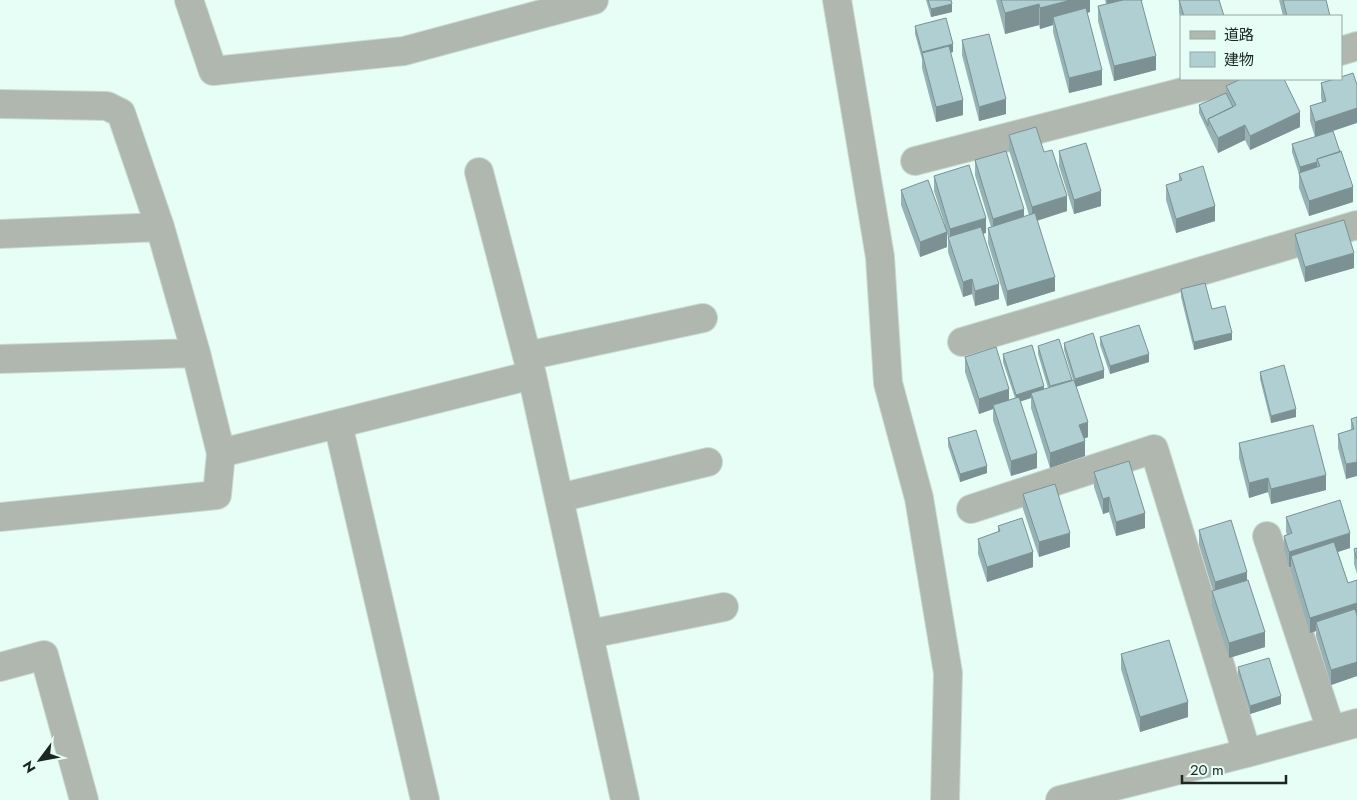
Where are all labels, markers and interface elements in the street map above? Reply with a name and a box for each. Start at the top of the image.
legend [1180,15,1342,80]
text: 道路 [1224,24,1254,46]
text: 建物 [1224,49,1254,71]
north arrow [15,735,65,785]
scale bar [1182,752,1286,784]
text: N [18,757,40,777]
text: 20 m [1190,759,1224,781]

